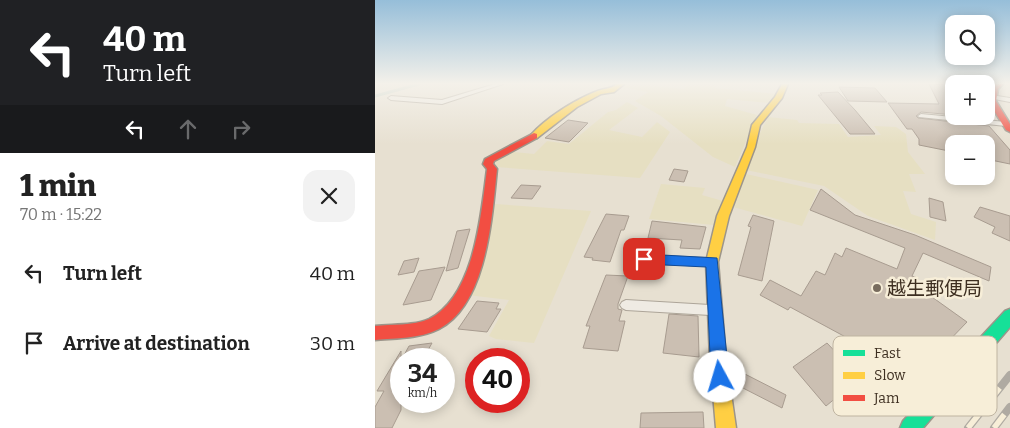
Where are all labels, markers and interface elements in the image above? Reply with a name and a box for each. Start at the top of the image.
map controls [945,15,995,185]
button: search [945,15,995,65]
text: 40 m [103,18,186,60]
icon: left [20,20,85,85]
text: Turn left [103,60,191,87]
button: + [945,75,995,125]
icon: left [121,115,149,143]
icon: ahead [174,115,202,143]
icon: right [227,115,255,143]
button: − [945,135,995,185]
text: 1 min [20,168,96,204]
button: close [303,170,355,222]
text: 70 m · 15:22 [20,205,102,224]
pin [623,238,665,280]
icon: arrive [630,245,658,273]
icon: left [20,259,48,287]
text: Turn left [63,262,142,285]
text: 40 m [310,262,355,285]
place label: 越生郵便局 [887,277,982,300]
marker: 越生郵便局 [871,282,883,294]
icon: arrive [20,329,48,357]
text: Arrive at destination [63,332,250,355]
text: 30 m [310,332,355,355]
legend [833,336,997,416]
text: Fast [874,345,901,362]
speed limit sign: 40 [465,348,530,413]
position arrow [693,350,745,402]
text: 34 [408,359,437,389]
text: Slow [874,367,906,384]
text: km/h [408,386,437,400]
text: Jam [873,390,900,407]

